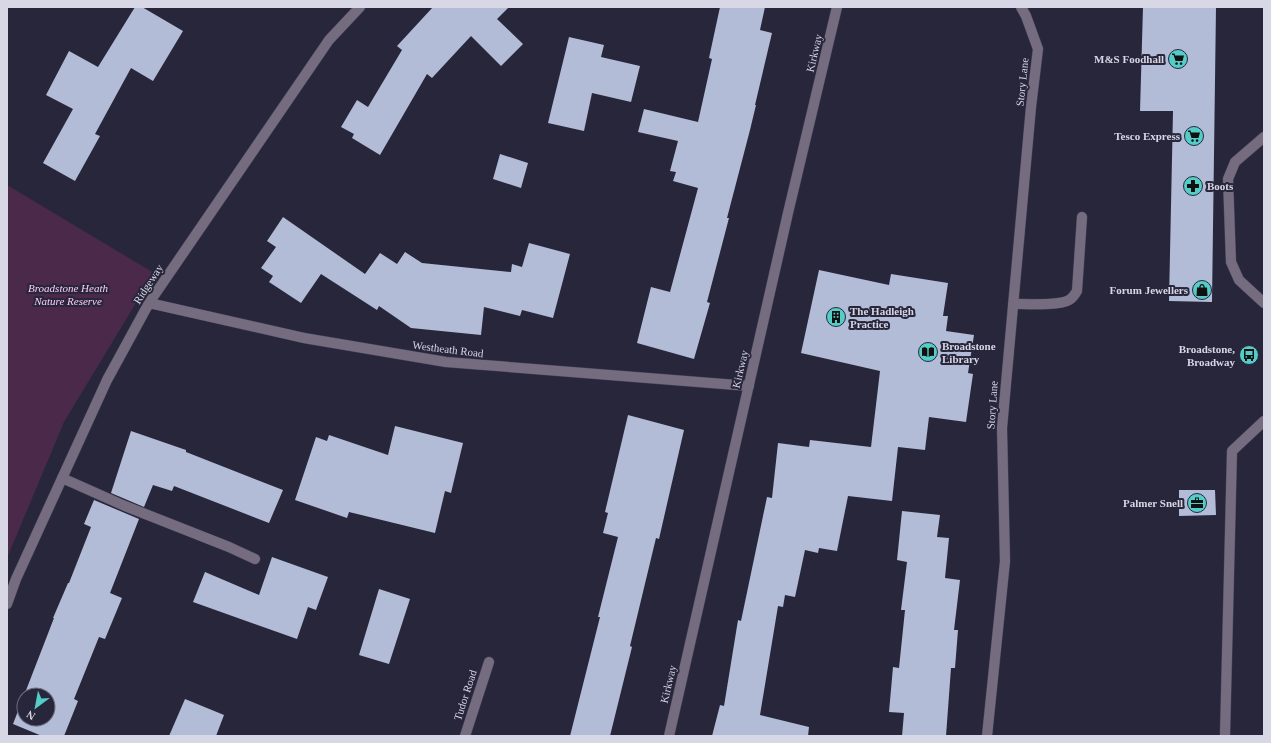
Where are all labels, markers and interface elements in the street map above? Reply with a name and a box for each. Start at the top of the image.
street label: Kirkway [804,32,824,73]
supermarket icon: M&S Foodhall [1167,48,1189,70]
place label: M&S Foodhall [1094,53,1164,65]
street label: Story Lane [1013,57,1031,107]
supermarket icon: Tesco Express [1183,125,1205,147]
place label: Tesco Express [1114,130,1181,142]
pharmacy icon: Boots [1182,175,1204,197]
place label: Boots [1207,180,1234,192]
street label: Ridgeway [131,262,165,306]
shop icon: Forum Jewellers [1191,279,1213,301]
park label: Broadstone Heath Nature Reserve [28,282,108,307]
place label: Forum Jewellers [1110,284,1189,296]
place label: The Hadleigh Practice [850,305,914,330]
building icon: The Hadleigh Practice [825,306,847,328]
street label: Westheath Road [412,339,485,359]
place label: Broadstone Library [942,340,996,365]
library icon: Broadstone Library [917,341,939,363]
place label: Broadstone, Broadway [1179,343,1235,368]
bus stop icon: Broadstone, Broadway [1238,344,1260,366]
street label: Kirkway [730,348,750,389]
street label: Story Lane [984,380,1000,430]
office icon: Palmer Snell [1186,492,1208,514]
place label: Palmer Snell [1123,497,1183,509]
street label: Kirkway [658,663,678,704]
street label: Tudor Road [451,668,479,722]
north arrow [16,687,56,727]
text: N [24,708,37,723]

